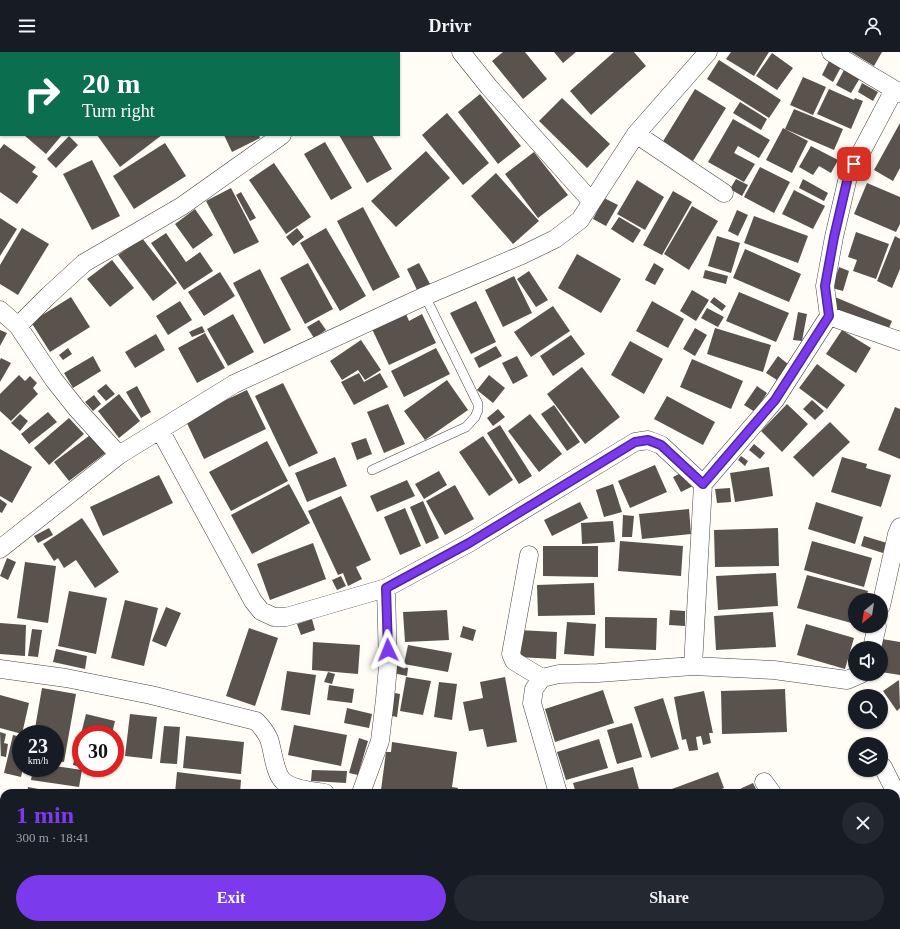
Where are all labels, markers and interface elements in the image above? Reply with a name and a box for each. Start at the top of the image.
icon: menu [16,15,38,37]
icon: person [862,15,884,37]
text: Drivr [429,16,471,36]
icon: right [16,68,68,120]
text: 20 m [82,68,140,99]
text: Turn right [82,101,155,121]
pin [837,147,871,181]
icon: arrive [843,153,865,175]
north arrow [848,593,888,633]
map controls [848,593,888,777]
position arrow [367,629,409,671]
button: sound [848,641,888,681]
button: search [848,689,888,729]
speed limit sign: 30 [72,725,124,777]
text: 23 [28,735,48,757]
button: layers [848,737,888,777]
text: km/h [28,755,48,766]
text: 1 min [16,802,74,828]
button: close [842,802,884,844]
text: 300 m · 18:41 [16,830,89,845]
button: Exit [16,875,446,921]
button: Share [454,875,884,921]

